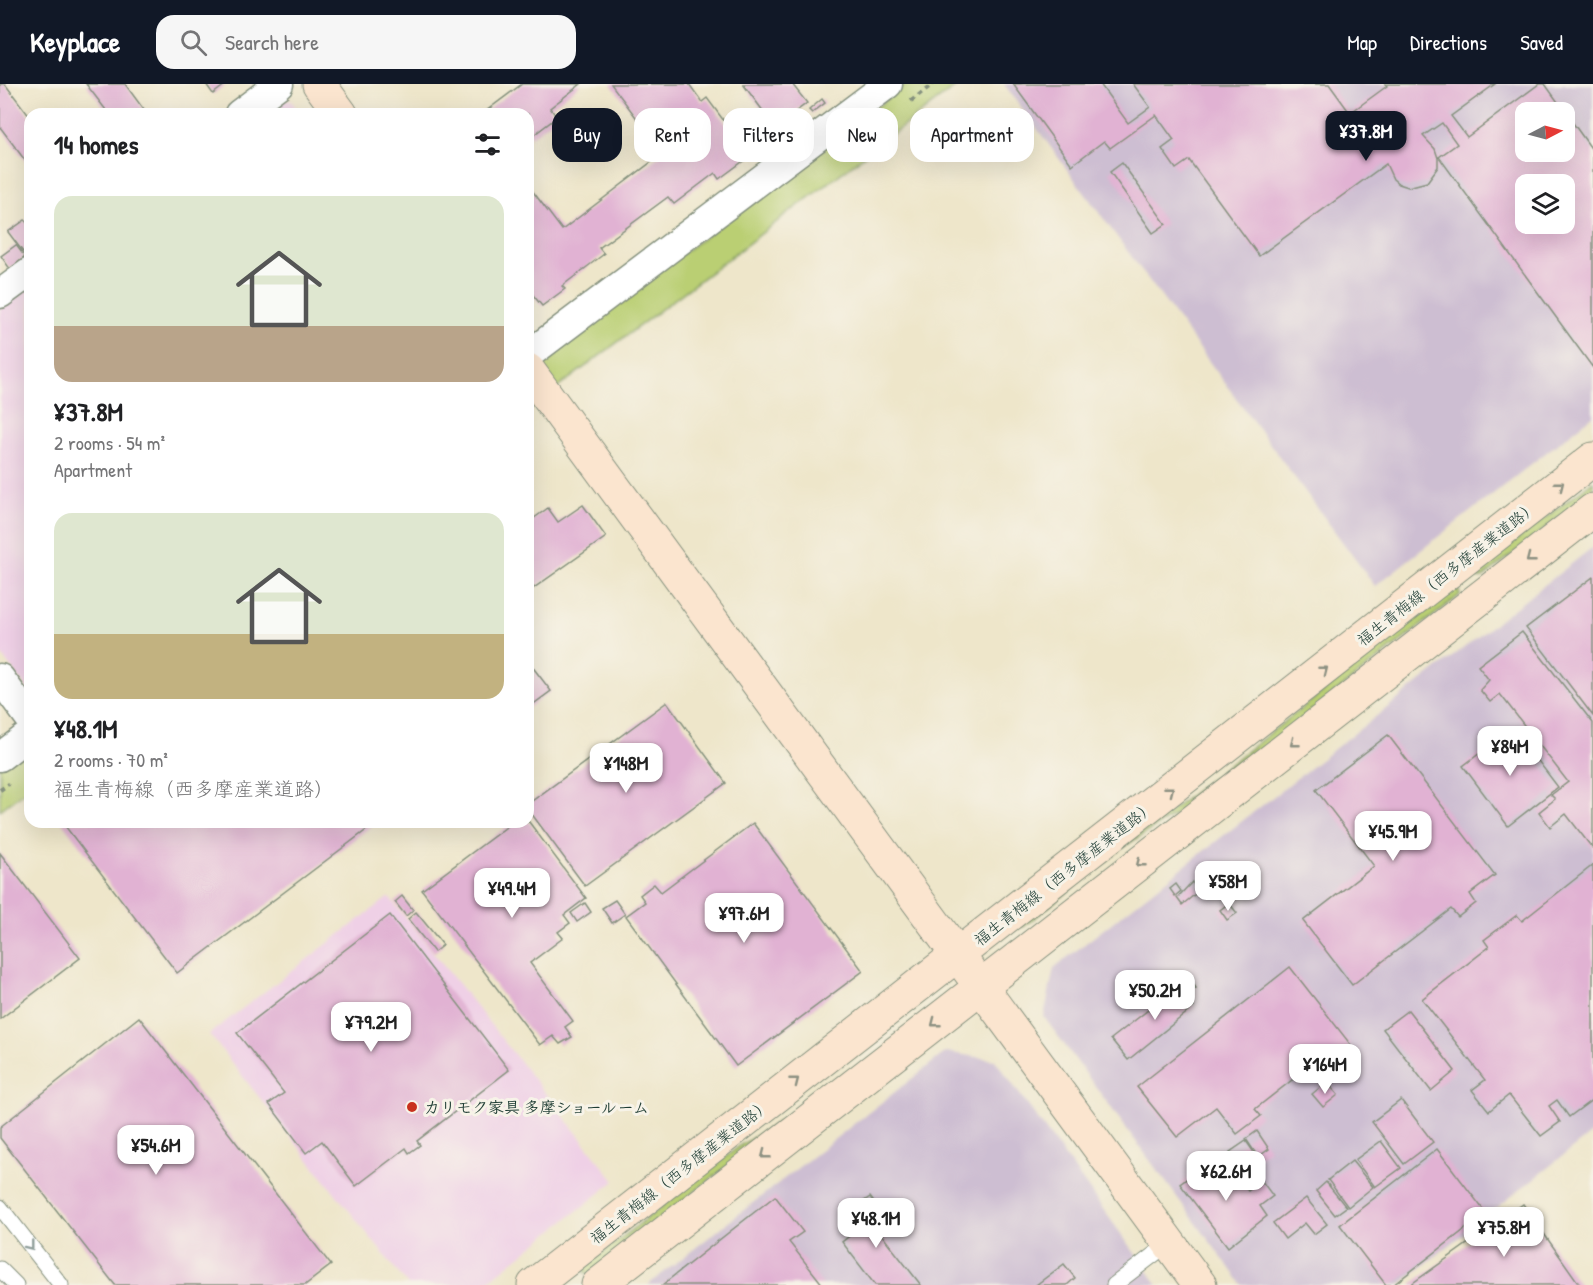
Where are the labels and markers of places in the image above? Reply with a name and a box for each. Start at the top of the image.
pin: ¥37.8M [1317,111,1415,162]
pin: ¥84M [1474,726,1546,777]
pin: ¥148M [584,743,668,794]
pin: ¥45.9M [1344,811,1442,862]
pin: ¥58M [1192,861,1264,912]
pin: ¥49.4M [463,868,561,919]
pin: ¥97.6M [695,893,793,944]
pin: ¥50.2M [1106,970,1204,1021]
pin: ¥79.2M [322,1002,420,1053]
pin: ¥164M [1283,1044,1367,1095]
place label: カリモク家具 多摩ショールーム [424,1096,649,1118]
marker: カリモク家具 多摩ショールーム [405,1100,419,1114]
pin: ¥54.6M [107,1125,205,1176]
pin: ¥62.6M [1177,1151,1275,1202]
pin: ¥48.1M [827,1198,925,1249]
pin: ¥75.8M [1455,1207,1553,1258]

